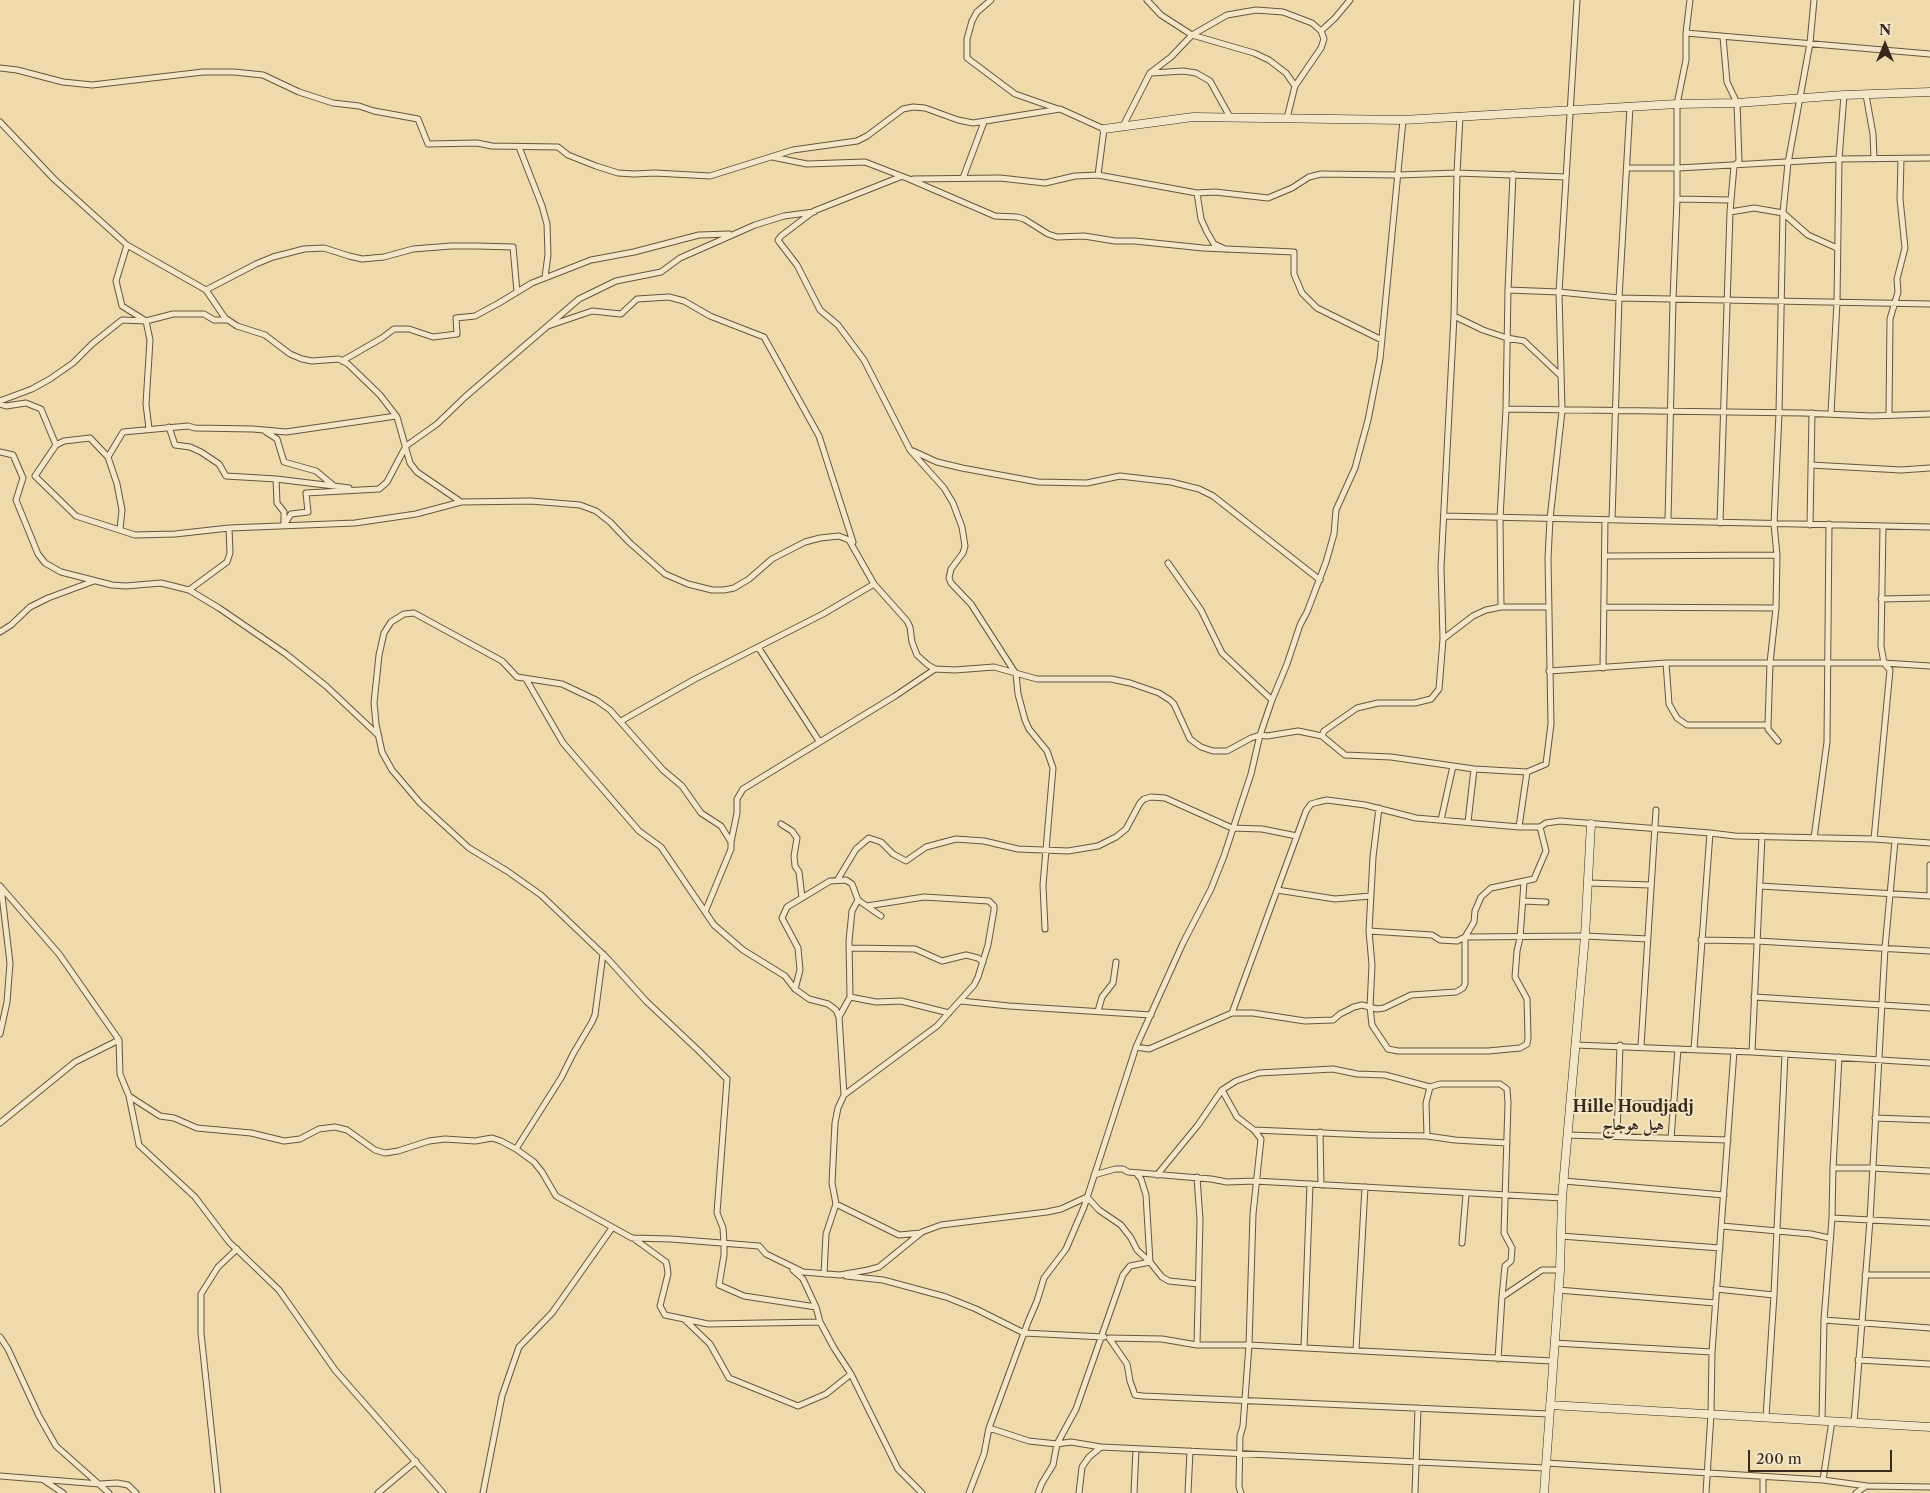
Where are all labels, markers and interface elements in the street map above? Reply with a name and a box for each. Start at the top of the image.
north arrow [1860,20,1910,70]
text: N [1879,21,1891,39]
district label: Hille Houdjadj هيل هوجاج [1572,1097,1694,1135]
scale bar [1750,1440,1894,1472]
text: 200 m [1756,1449,1802,1468]

